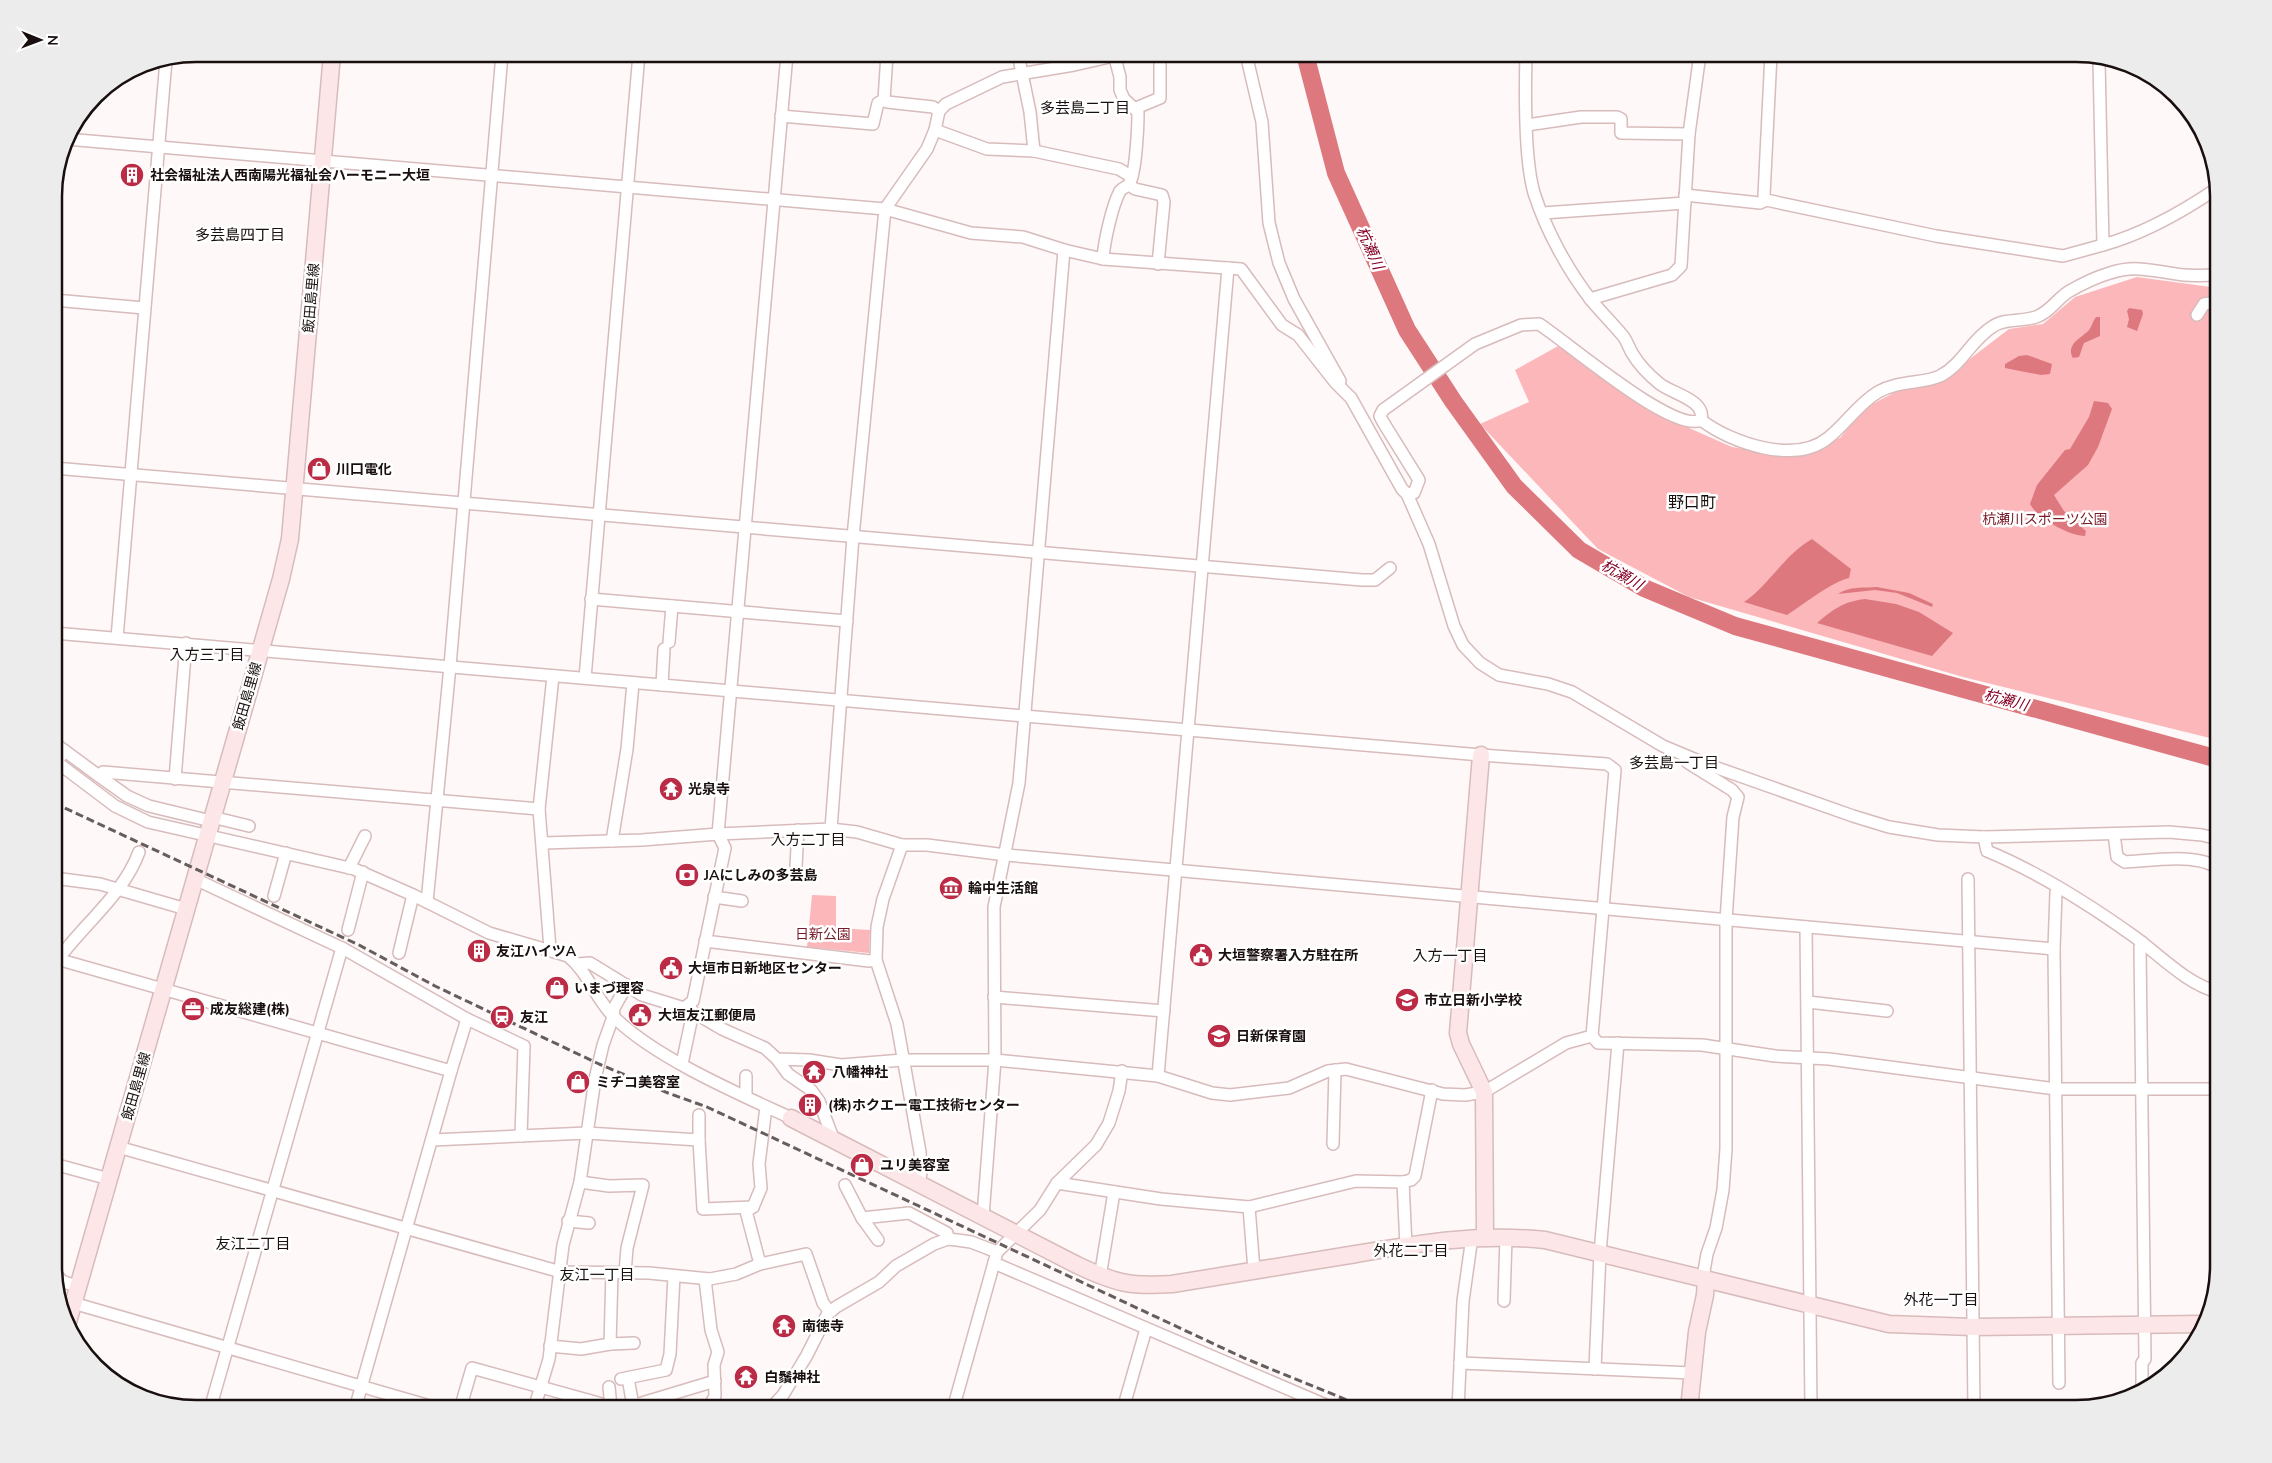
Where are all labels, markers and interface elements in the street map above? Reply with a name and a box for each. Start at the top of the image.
north arrow [15,15,65,65]
text: N [43,35,62,46]
district label: 多芸島二丁目 [1040,98,1130,118]
building icon: 社会福祉法人西南陽光福祉会ハーモニー大垣 [119,162,145,188]
place label: 社会福祉法人西南陽光福祉会ハーモニー大垣 [150,166,430,185]
water label: 杭瀬川 [1352,223,1389,274]
district label: 多芸島四丁目 [195,225,285,245]
street label: 飯田島里線 [299,262,324,334]
shop icon: 川口電化 [306,456,332,482]
place label: 川口電化 [336,460,392,479]
district label: 野口町 [1668,492,1716,514]
park label: 杭瀬川スポーツ公園 [1982,510,2108,529]
water label: 杭瀬川 [1598,555,1648,596]
district label: 入方三丁目 [169,645,245,665]
street label: 飯田島里線 [229,660,266,732]
water label: 杭瀬川 [1982,685,2032,716]
district label: 多芸島一丁目 [1629,753,1719,773]
temple icon: 光泉寺 [658,776,684,802]
place label: 光泉寺 [688,780,730,799]
district label: 入方二丁目 [770,830,846,850]
bank icon: JAにしみの多芸島 [674,862,700,888]
place label: JAにしみの多芸島 [703,866,817,885]
museum icon: 輪中生活館 [938,875,964,901]
place label: 輪中生活館 [968,879,1038,898]
park label: 日新公園 [795,925,851,944]
building icon: 友江ハイツA [466,938,492,964]
place label: 友江ハイツA [496,942,577,961]
public building icon: 大垣警察署入方駐在所 [1188,942,1214,968]
place label: 大垣警察署入方駐在所 [1218,946,1358,965]
district label: 入方一丁目 [1412,946,1488,966]
public building icon: 大垣市日新地区センター [658,955,684,981]
place label: 大垣市日新地区センター [688,959,842,978]
shop icon: いまづ理容 [544,975,570,1001]
place label: いまづ理容 [574,979,644,998]
school or university icon: 市立日新小学校 [1394,987,1420,1013]
place label: 市立日新小学校 [1424,991,1522,1010]
office icon: 成友総建(株) [180,996,206,1022]
place label: 成友総建(株) [210,1000,290,1019]
public building icon: 大垣友江郵便局 [627,1002,653,1028]
station icon: 友江 [489,1004,515,1030]
place label: 大垣友江郵便局 [658,1006,756,1025]
place label: 友江 [520,1008,548,1027]
school or university icon: 日新保育園 [1206,1023,1232,1049]
place label: 日新保育園 [1236,1027,1306,1046]
street label: 飯田島里線 [118,1050,155,1122]
temple icon: 八幡神社 [801,1059,827,1085]
place label: 八幡神社 [832,1063,888,1082]
shop icon: ミチコ美容室 [565,1069,591,1095]
place label: ミチコ美容室 [596,1073,680,1092]
building icon: (株)ホクエー電工技術センター [797,1092,823,1118]
place label: (株)ホクエー電工技術センター [828,1096,1020,1115]
shop icon: ユリ美容室 [849,1152,875,1178]
place label: ユリ美容室 [880,1156,950,1175]
district label: 友江二丁目 [215,1234,291,1254]
district label: 外花二丁目 [1373,1241,1449,1261]
district label: 友江一丁目 [559,1265,635,1285]
district label: 外花一丁目 [1903,1290,1979,1310]
temple icon: 南徳寺 [771,1313,797,1339]
place label: 南徳寺 [802,1317,844,1336]
temple icon: 白鬚神社 [733,1364,759,1390]
place label: 白鬚神社 [764,1368,820,1387]

